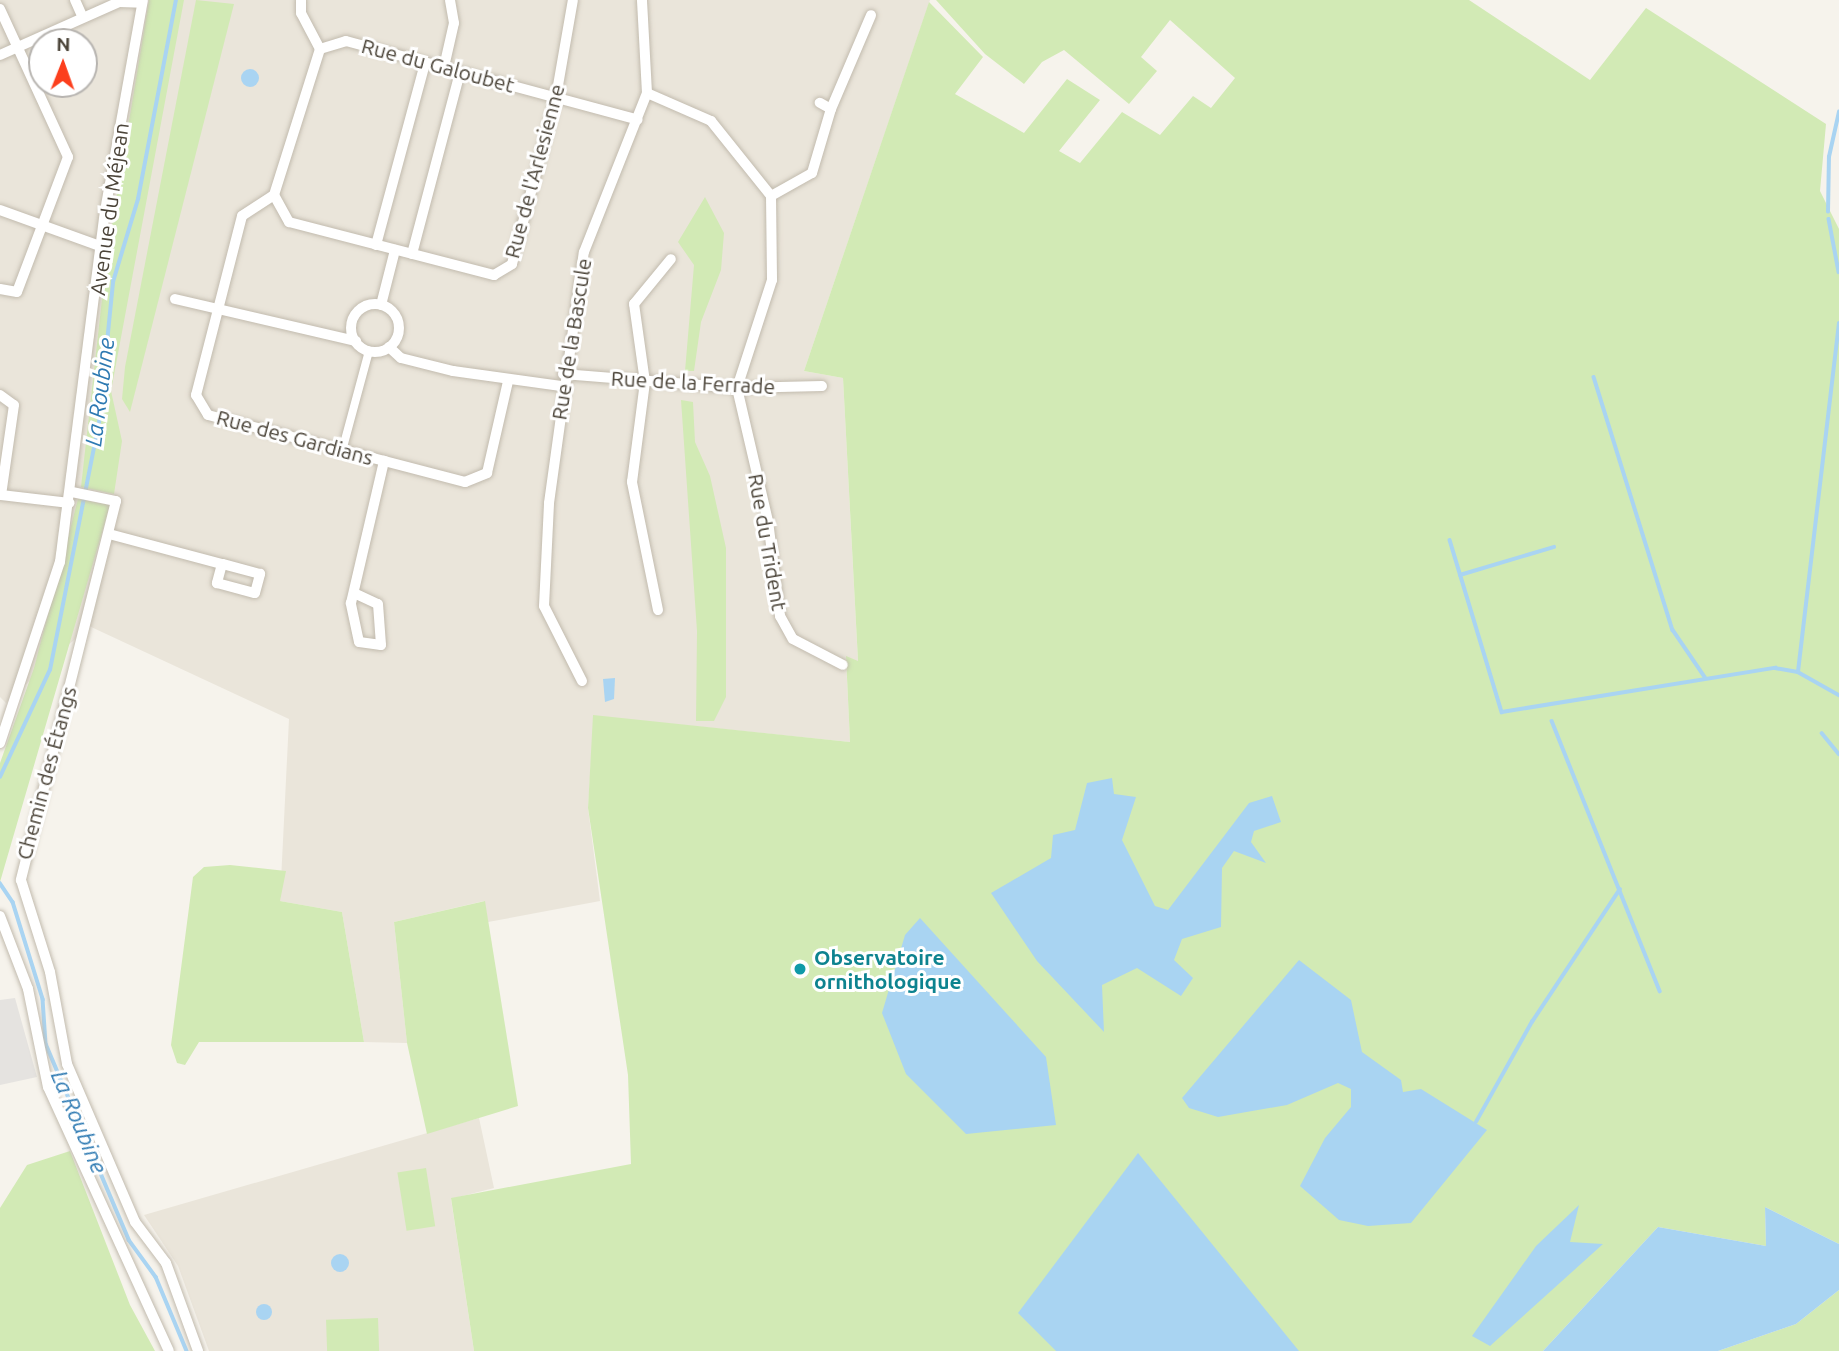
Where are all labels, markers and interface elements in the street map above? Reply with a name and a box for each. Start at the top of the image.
north arrow [28,28,98,98]
street label: Rue du Galoubet [359,32,517,98]
text: N [56,33,71,55]
street label: Rue de l'Arlesienne [499,81,569,261]
street label: Avenue du Méjean [84,121,134,297]
street label: Rue de la Bascule [546,256,596,422]
water label: La Roubine [80,336,120,448]
street label: Rue de la Ferrade [610,365,776,399]
street label: Rue des Gardians [214,404,376,470]
street label: Rue du Trident [744,472,792,612]
street label: Chemin des Étangs [11,684,81,862]
place label: Observatoire ornithologique [814,944,962,994]
marker: Observatoire ornithologique [792,961,808,977]
water label: La Roubine [45,1066,113,1178]

